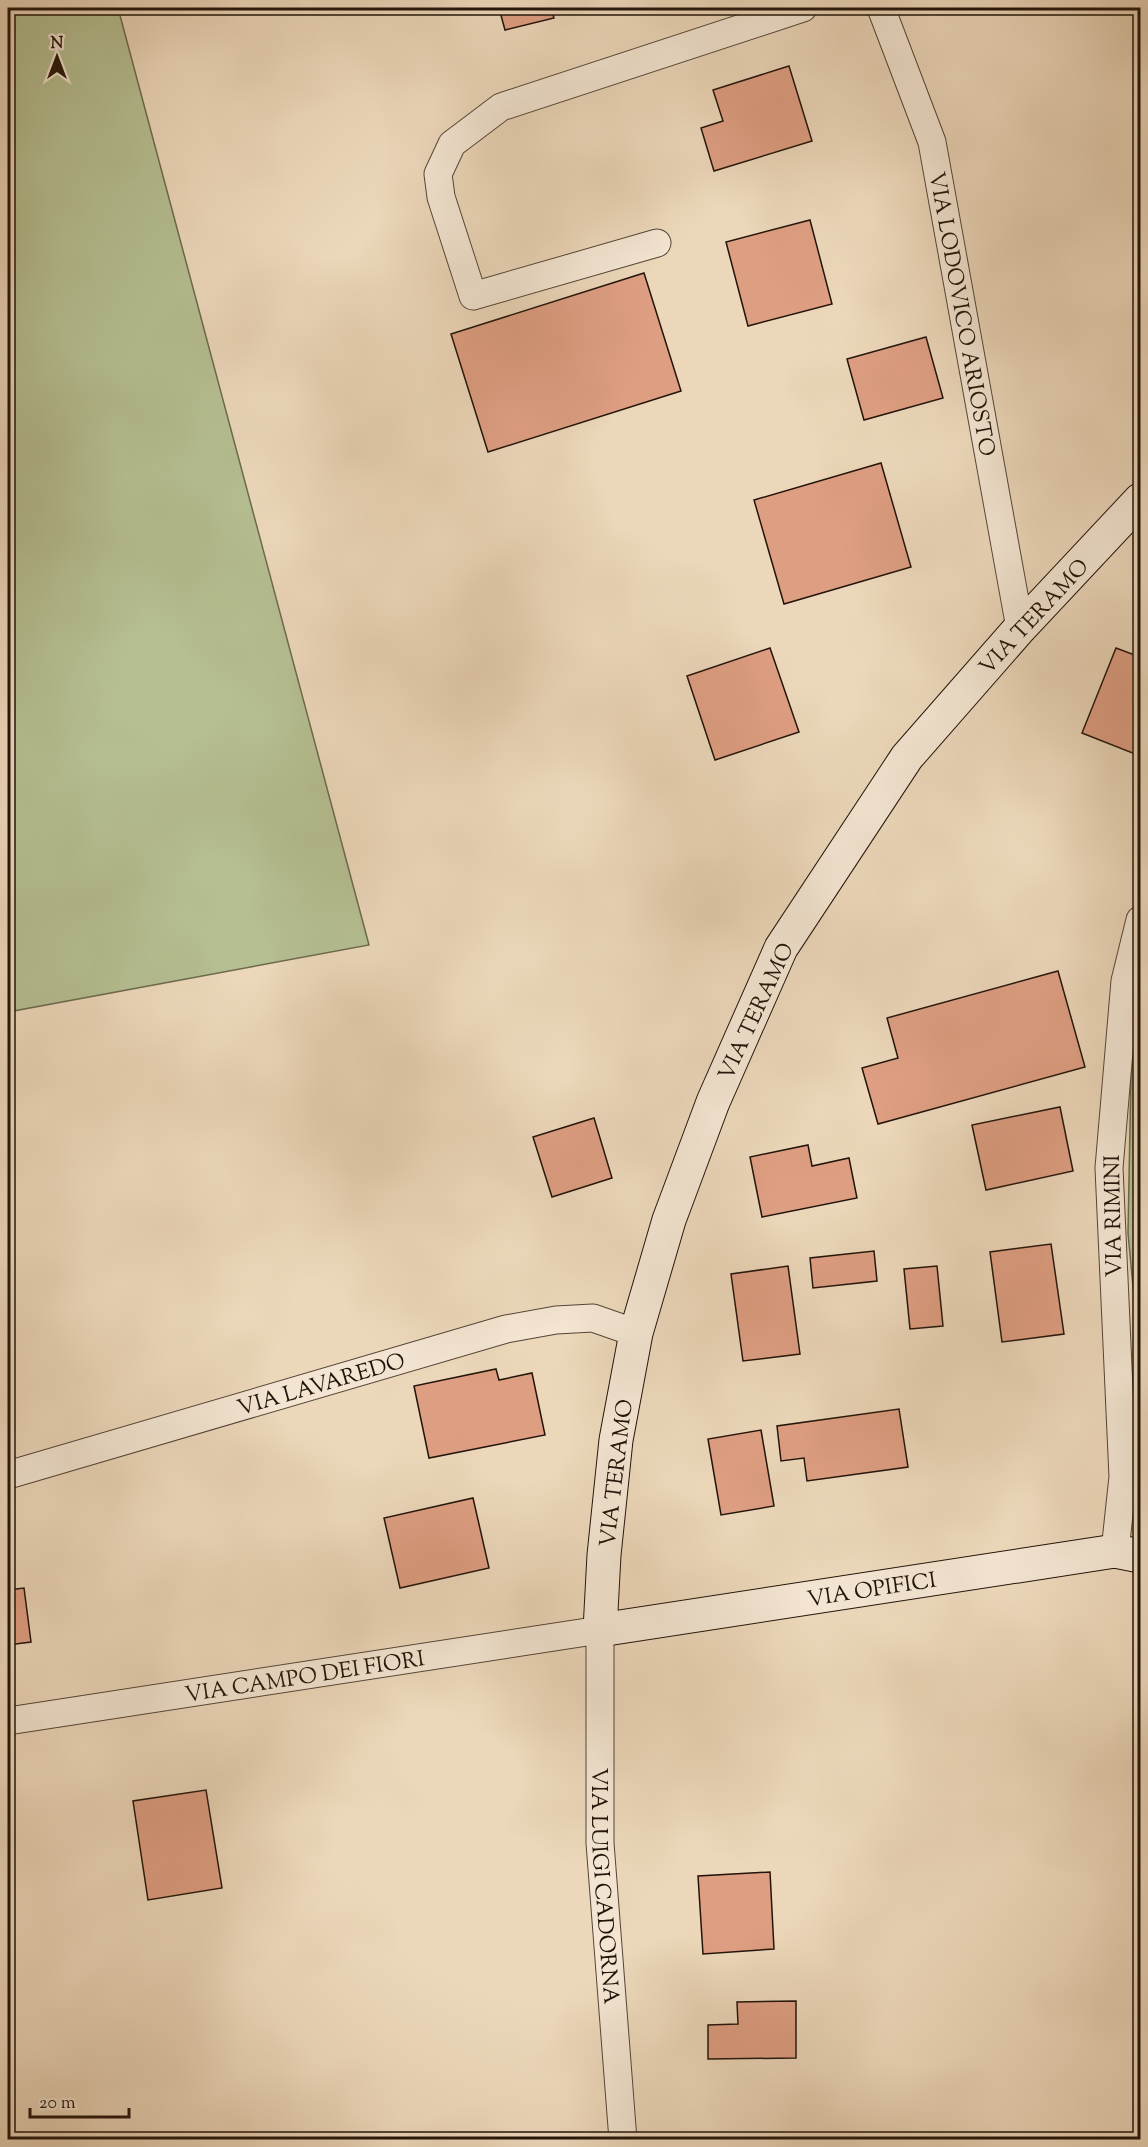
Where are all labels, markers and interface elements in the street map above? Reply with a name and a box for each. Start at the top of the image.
north arrow [27,27,87,87]
text: N [51,33,64,56]
street label: VIA LODOVICO ARIOSTO [919,170,1002,459]
street label: VIA TERAMO [973,553,1098,683]
street label: VIA TERAMO [712,938,804,1086]
street label: VIA RIMINI [1098,1154,1132,1278]
street label: VIA LAVAREDO [234,1346,409,1426]
street label: VIA TERAMO [593,1398,643,1549]
street label: VIA OPIFICI [805,1566,939,1617]
street label: VIA CAMPO DEI FIORI [183,1644,427,1713]
street label: VIA LUIGI CADORNA [581,1768,625,2006]
scale bar [30,2081,129,2119]
text: 20 m [39,2091,76,2117]

